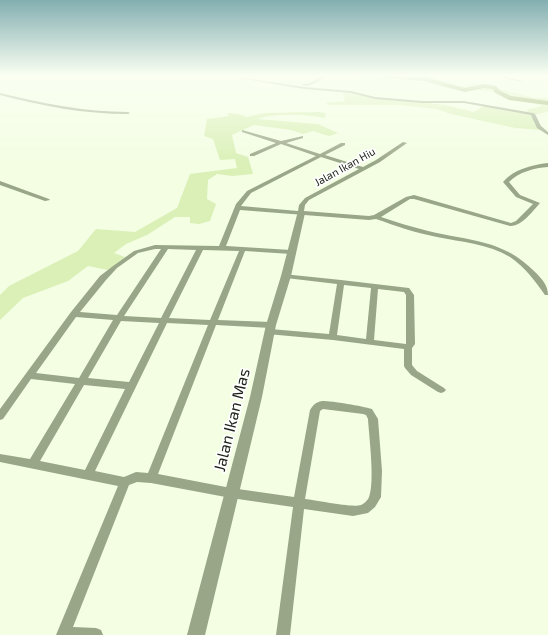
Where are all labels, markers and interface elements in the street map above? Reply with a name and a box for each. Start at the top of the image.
street label: Jalan Ikan Hiu [312,145,378,189]
street label: Jalan Ikan Mas [210,366,254,474]

